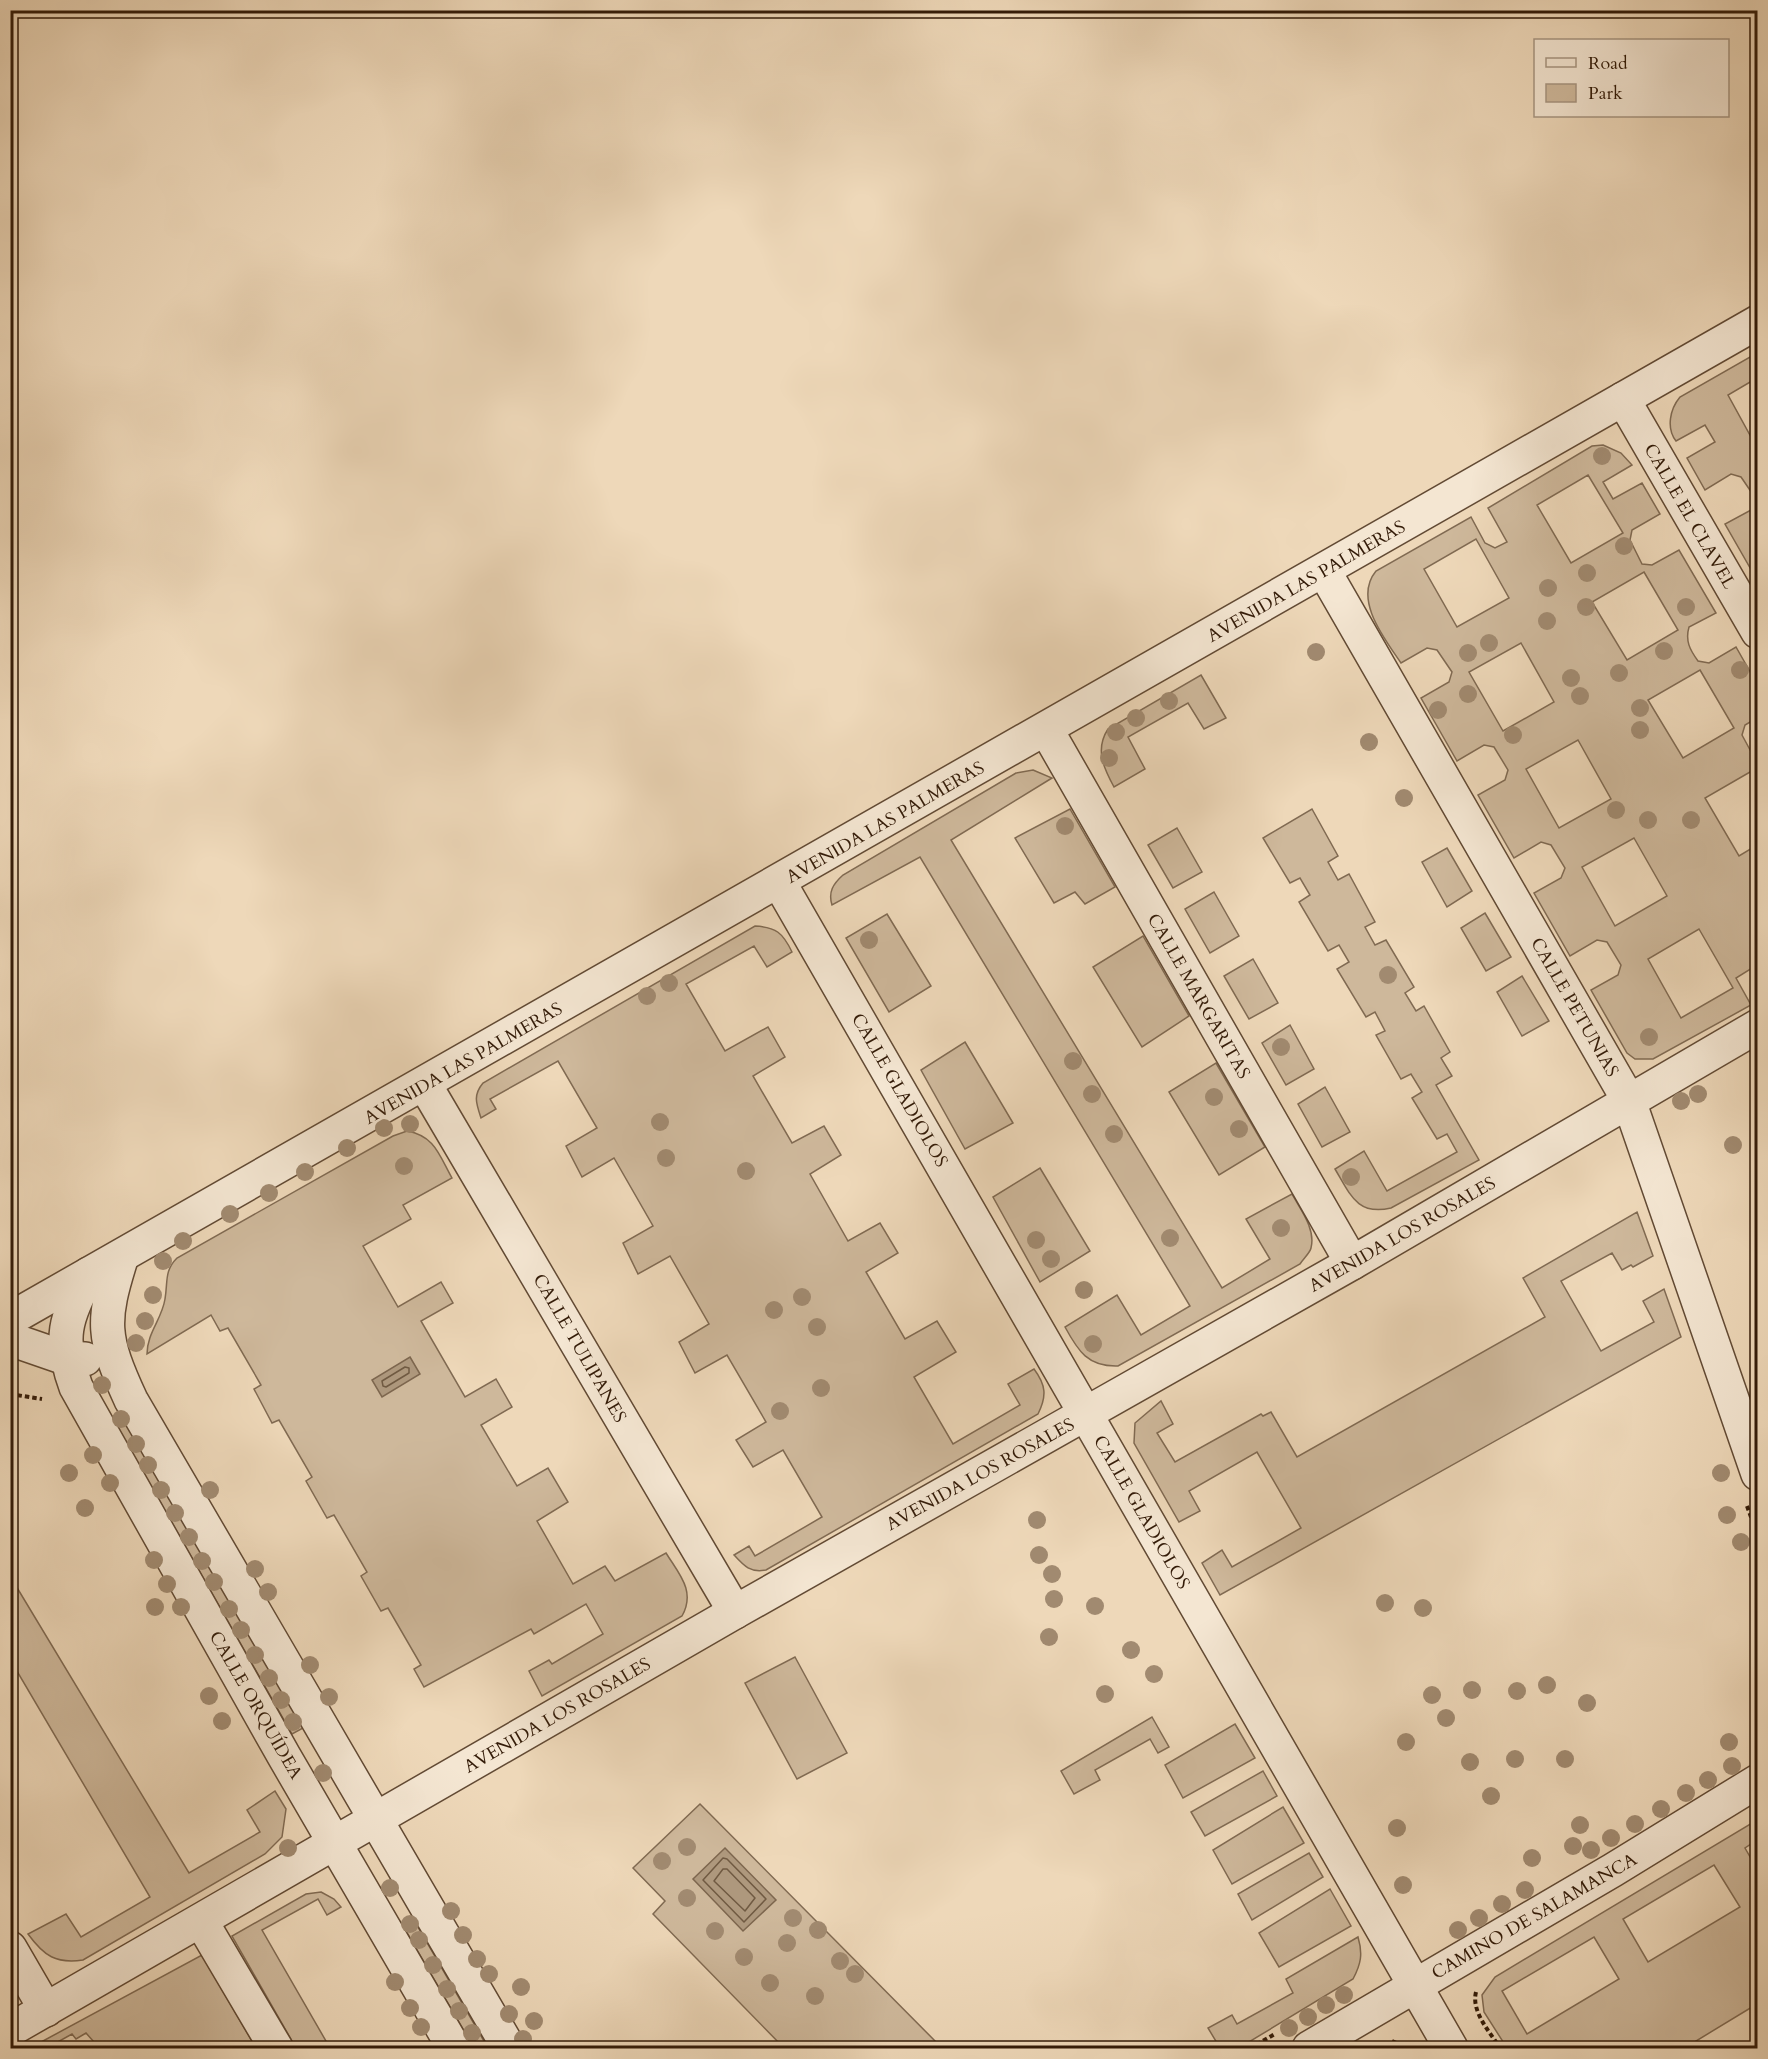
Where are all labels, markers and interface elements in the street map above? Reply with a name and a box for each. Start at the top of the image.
legend [1534,39,1729,117]
text: Road [1588,51,1628,76]
text: Park [1588,81,1623,106]
street label: CALLE EL CLAVEL [1638,439,1741,594]
street label: AVENIDA LAS PALMERAS [1203,514,1410,649]
street label: AVENIDA LAS PALMERAS [782,755,989,890]
street label: CALLE MARGARITAS [1141,909,1256,1084]
street label: CALLE PETUNIAS [1524,933,1625,1082]
street label: AVENIDA LAS PALMERAS [360,996,567,1131]
street label: CALLE GLADIOLOS [845,1009,954,1172]
street label: AVENIDA LOS ROSALES [1304,1171,1500,1298]
street label: CALLE TULIPANES [527,1269,632,1427]
street label: AVENIDA LOS ROSALES [881,1412,1079,1537]
street label: CALLE GLADIOLOS [1087,1431,1196,1594]
street label: CALLE ORQUÍDEA [203,1627,308,1784]
street label: AVENIDA LOS ROSALES [459,1652,655,1779]
street label: CAMINO DE SALAMANCA [1427,1847,1642,1986]

